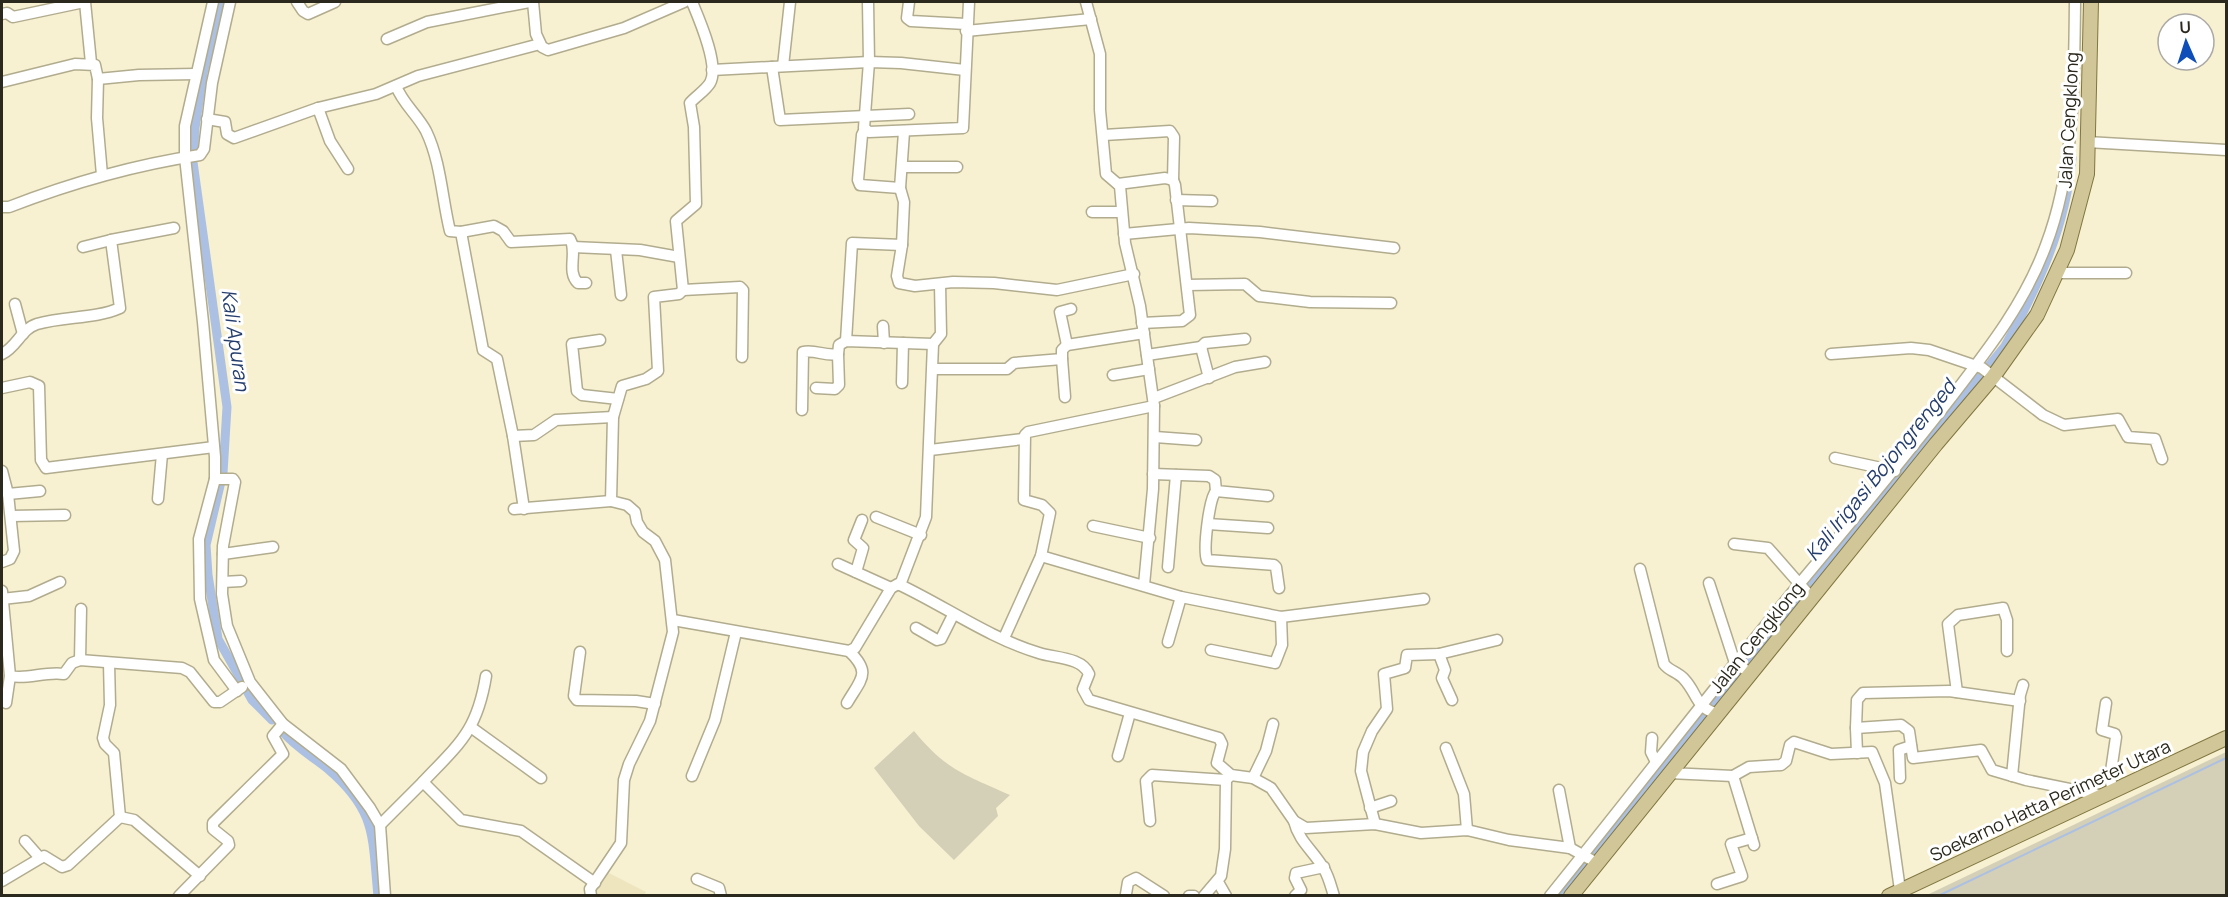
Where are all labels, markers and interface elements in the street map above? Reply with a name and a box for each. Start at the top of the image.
north arrow [2156,12,2216,72]
text: U [2179,16,2192,38]
street label: Jalan Cengklong [2052,51,2084,189]
water label: Kali Apuran [215,287,257,394]
water label: Kali Irigasi Bojongrenged [1799,372,1963,566]
street label: Jalan Cengklong [1704,576,1808,698]
street label: Soekarno Hatta Perimeter Utara [1926,734,2174,866]

